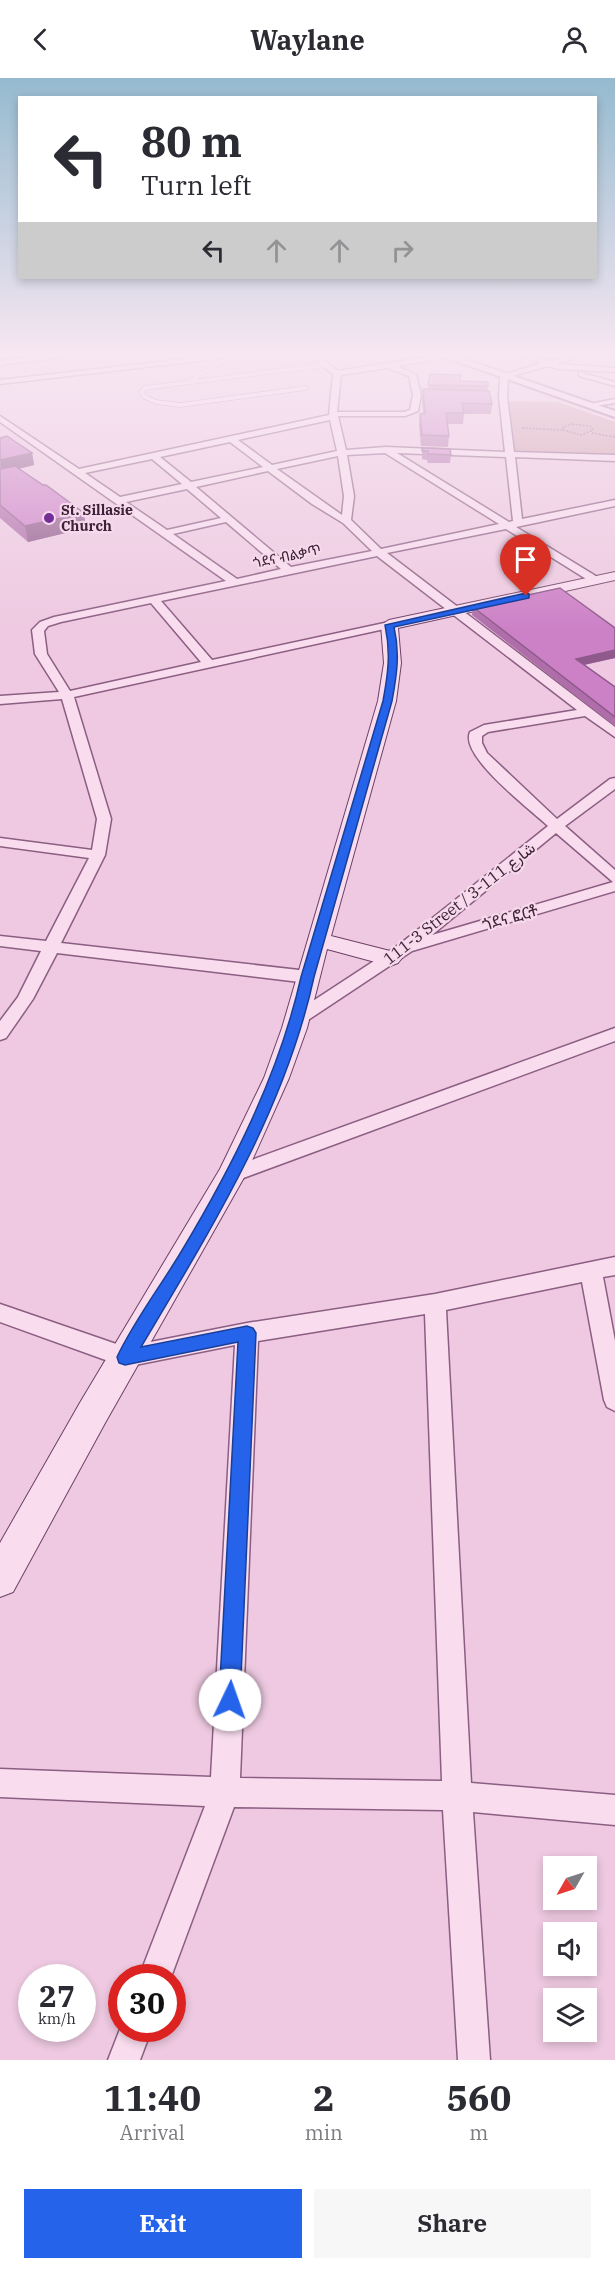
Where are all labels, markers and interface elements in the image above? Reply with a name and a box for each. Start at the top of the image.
text: Waylane [250,22,365,57]
icon: back [24,23,57,56]
icon: person [558,23,591,56]
text: 80 m [141,114,242,169]
icon: left [42,120,120,198]
text: Turn left [141,167,252,202]
icon: left [197,234,230,267]
icon: ahead [260,234,293,267]
icon: ahead [323,234,356,267]
icon: right [386,234,419,267]
place label: St. Sillasie Church [61,501,133,535]
marker: St. Sillasie Church [42,511,56,525]
pin [500,534,551,596]
street label: ጎደና ብልቃጥ [251,540,323,572]
icon: arrive [509,543,542,576]
street label: 111-3 Street / شارع 111-3 [379,837,540,970]
street label: ጎደና ፎርቶ [480,899,541,934]
position arrow [198,1668,262,1732]
north arrow [543,1856,597,1910]
map controls [543,1856,597,2042]
button: sound [543,1922,597,1976]
speed limit sign: 30 [108,1964,186,2042]
text: 27 [39,1976,75,2015]
button: layers [543,1988,597,2042]
text: km/h [38,2009,76,2028]
text: 11:40 [104,2074,201,2121]
text: 2 [313,2074,335,2121]
text: 560 [446,2074,511,2121]
text: Arrival [120,2119,185,2146]
text: min [305,2119,343,2146]
text: m [469,2119,488,2146]
button: Exit [24,2189,302,2258]
button: Share [314,2189,591,2258]

